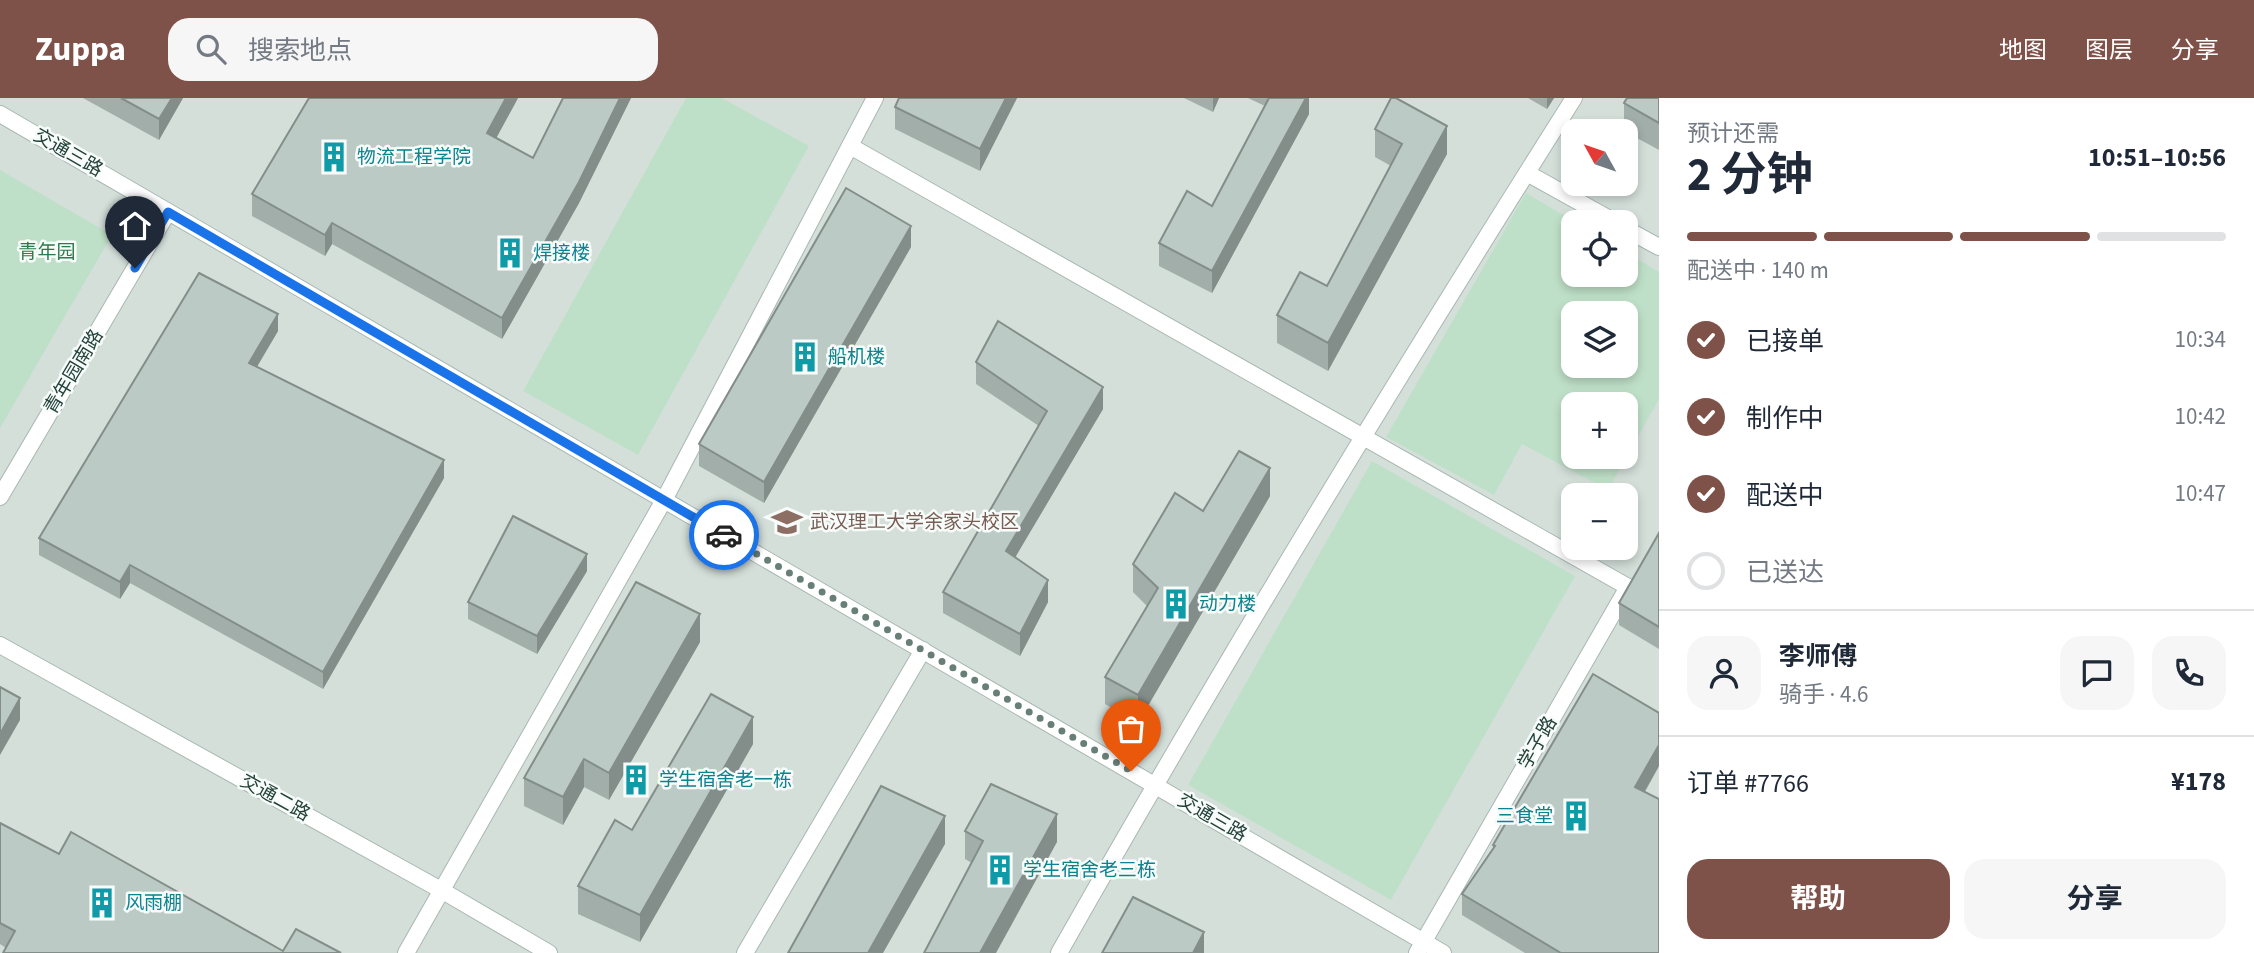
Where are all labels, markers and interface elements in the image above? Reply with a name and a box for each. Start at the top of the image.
search box [168,18,658,81]
text: Zuppa [35,26,126,73]
icon: search [192,30,230,68]
text: 搜索地点 [248,32,352,69]
text: 地图 [1999,33,2047,68]
text: 图层 [2085,33,2133,68]
text: 分享 [2171,33,2219,68]
text: 预计还需 [1687,117,1779,150]
north arrow [1561,119,1638,196]
map controls [1561,119,1638,560]
street label: 交通三路 [28,122,108,184]
text: 10:51–10:56 [2088,139,2226,176]
building icon: 物流工程学院 [317,140,351,174]
text: 2 分钟 [1687,143,1813,208]
place label: 物流工程学院 [357,144,471,171]
pin [105,196,165,268]
icon: home [116,207,154,245]
button: locate [1561,210,1638,287]
building icon: 焊接楼 [493,236,527,270]
park label: 青年园 [18,239,76,266]
place label: 焊接楼 [533,240,590,267]
text: 配送中 · 140 m [1687,254,1829,287]
button: layers [1561,301,1638,378]
icon: check [1687,321,1725,359]
text: 已接单 [1746,323,1824,360]
text: 10:34 [2175,323,2226,356]
street label: 青年园南路 [38,324,110,420]
building icon: 船机楼 [788,340,822,374]
place label: 船机楼 [828,344,885,371]
button: + [1561,392,1638,469]
icon: check [1687,398,1725,436]
text: 制作中 [1746,400,1824,437]
text: 10:42 [2175,400,2226,433]
icon: check [1687,475,1725,513]
text: 配送中 [1746,477,1824,514]
text: 10:47 [2175,477,2226,510]
button: − [1561,483,1638,560]
courier [689,500,759,570]
school or university icon: 武汉理工大学余家头校区 [770,505,804,539]
place label: 武汉理工大学余家头校区 [810,509,1019,536]
icon: car [705,516,743,554]
text: 已送达 [1746,554,1824,591]
building icon: 动力楼 [1159,587,1193,621]
place label: 动力楼 [1199,591,1256,618]
button: person [1687,636,1761,710]
button: chat [2060,636,2134,710]
button: phone [2152,636,2226,710]
text: 李师傅 [1779,638,1857,675]
text: 骑手 · 4.6 [1779,678,1869,711]
pin [1101,699,1161,771]
icon: bag [1112,710,1150,748]
street label: 学子路 [1512,712,1564,774]
building icon: 学生宿舍老一栋 [619,763,653,797]
text: ¥178 [2171,763,2226,800]
text: 订单 #7766 [1687,765,1809,802]
place label: 学生宿舍老一栋 [659,767,792,794]
street label: 交通二路 [235,768,315,828]
street label: 交通三路 [1172,787,1252,849]
building icon: 三食堂 [1559,799,1593,833]
place label: 三食堂 [1496,803,1553,830]
building icon: 学生宿舍老三栋 [983,853,1017,887]
place label: 学生宿舍老三栋 [1023,857,1156,884]
button: 帮助 [1687,859,1950,939]
button: 分享 [1964,859,2226,939]
building icon: 风雨棚 [85,886,119,920]
place label: 风雨棚 [125,890,182,917]

